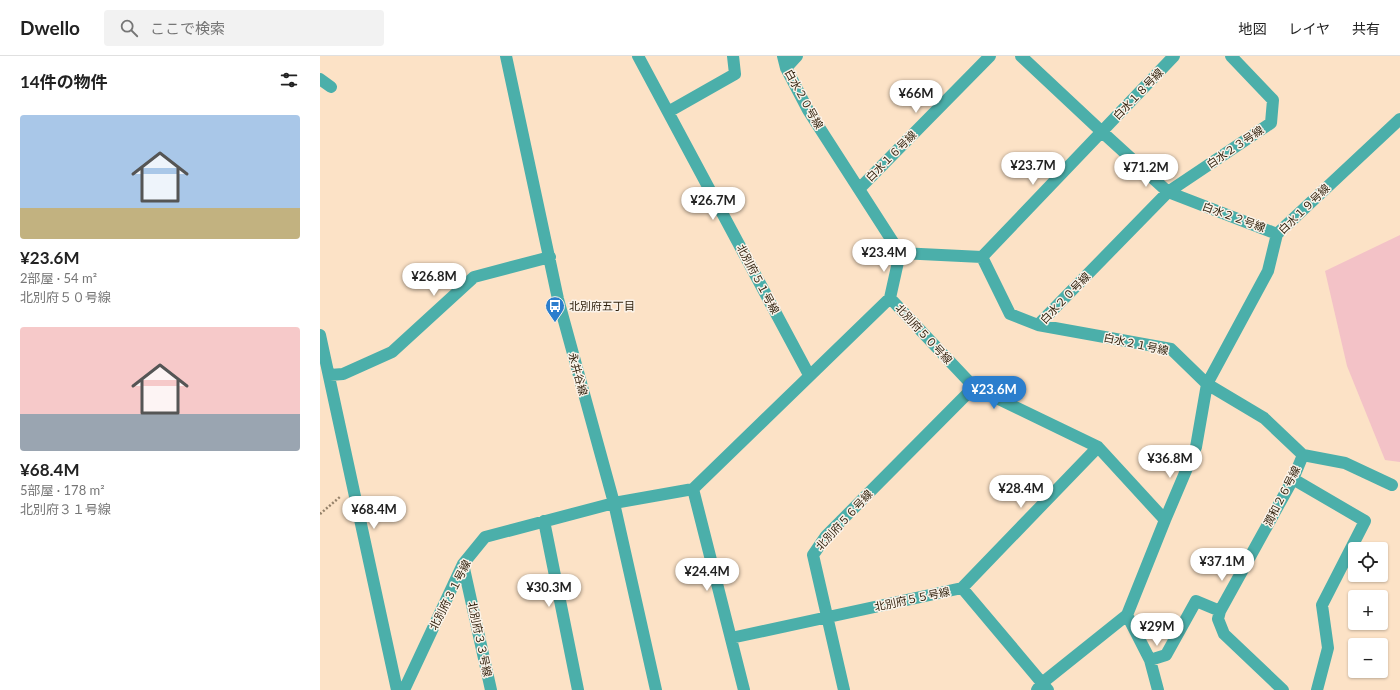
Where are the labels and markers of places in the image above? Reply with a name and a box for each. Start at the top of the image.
pin: ¥66M [892,80,940,114]
pin: ¥23.7M [1000,152,1066,186]
pin: ¥71.2M [1113,154,1179,188]
pin: ¥26.7M [680,187,746,221]
pin: ¥23.4M [851,239,917,273]
pin: ¥26.8M [401,263,467,297]
bus stop icon: 北別府五丁目 [544,295,566,323]
place label: 北別府五丁目 [569,299,635,312]
pin: ¥23.6M [961,376,1027,410]
pin: ¥36.8M [1137,445,1203,479]
pin: ¥28.4M [988,475,1054,509]
pin: ¥68.4M [341,496,407,530]
pin: ¥37.1M [1189,548,1255,582]
pin: ¥24.4M [674,558,740,592]
pin: ¥30.3M [516,574,582,608]
pin: ¥29M [1133,613,1181,647]

